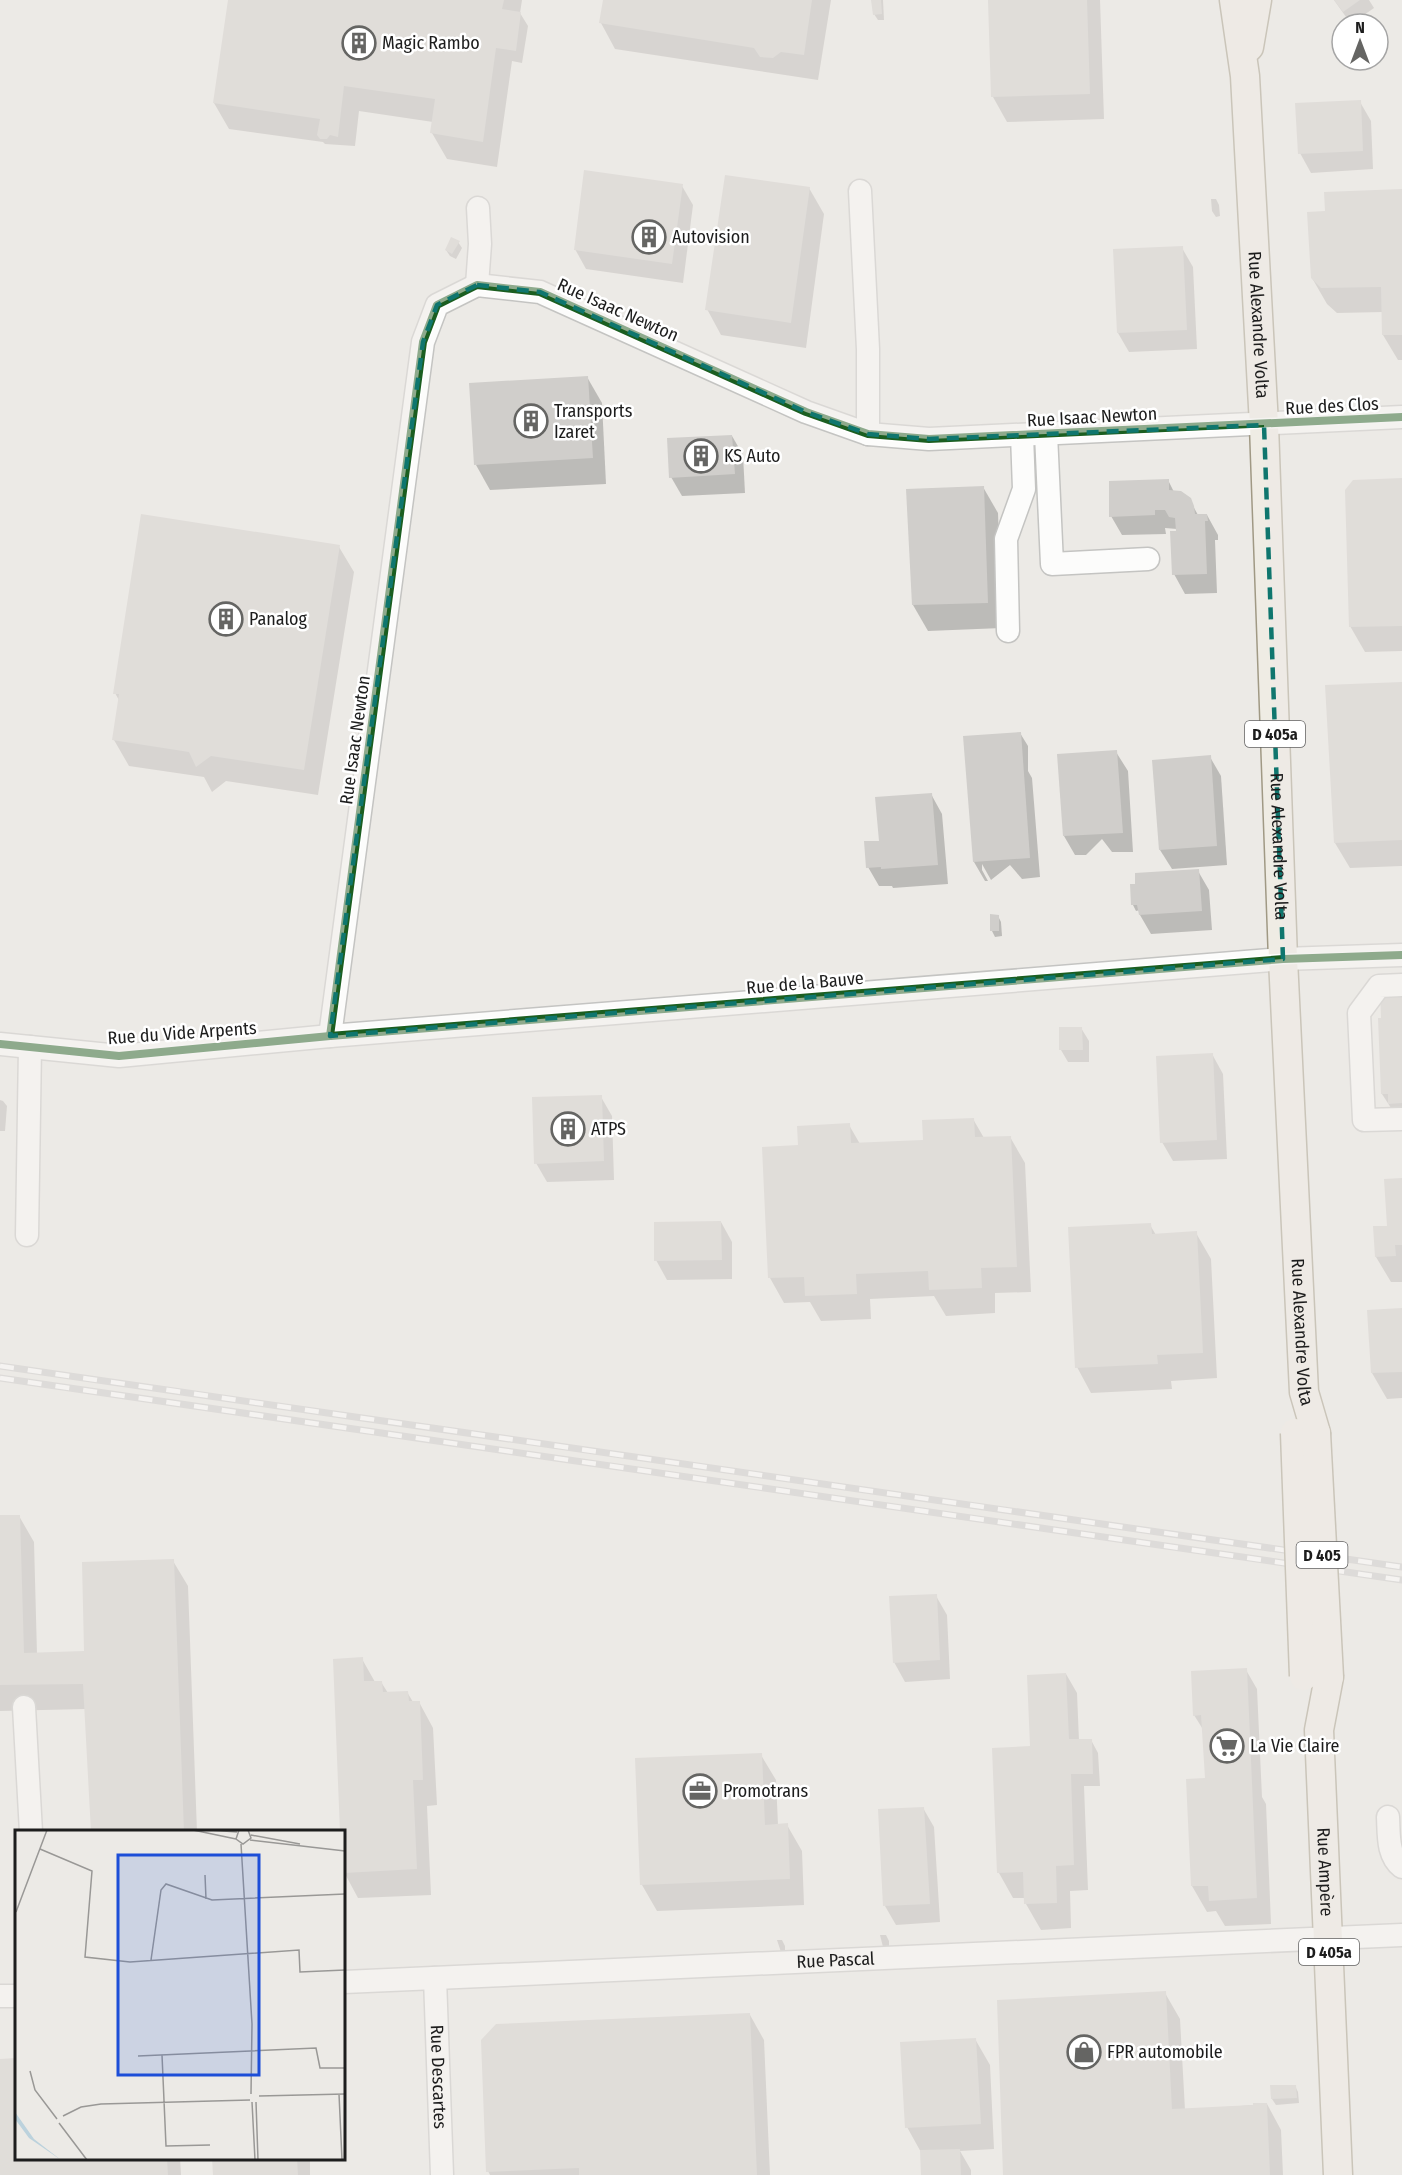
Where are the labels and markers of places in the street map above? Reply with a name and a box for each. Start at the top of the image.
building icon: Magic Rambo [341,25,377,61]
place label: Magic Rambo [382,32,480,54]
building icon: Autovision [631,219,667,255]
place label: Autovision [672,226,750,248]
place label: Transports Izaret [554,400,633,443]
building icon: Transports Izaret [513,403,549,439]
building icon: KS Auto [683,438,719,474]
place label: KS Auto [724,445,780,467]
building icon: Panalog [208,601,244,637]
place label: Panalog [249,608,308,630]
building icon: ATPS [550,1111,586,1147]
place label: ATPS [591,1118,626,1140]
supermarket icon: La Vie Claire [1209,1728,1245,1764]
place label: La Vie Claire [1250,1735,1339,1757]
office icon: Promotrans [682,1773,718,1809]
place label: Promotrans [723,1780,809,1802]
shop icon: FPR automobile [1066,2034,1102,2070]
place label: FPR automobile [1107,2041,1223,2063]

